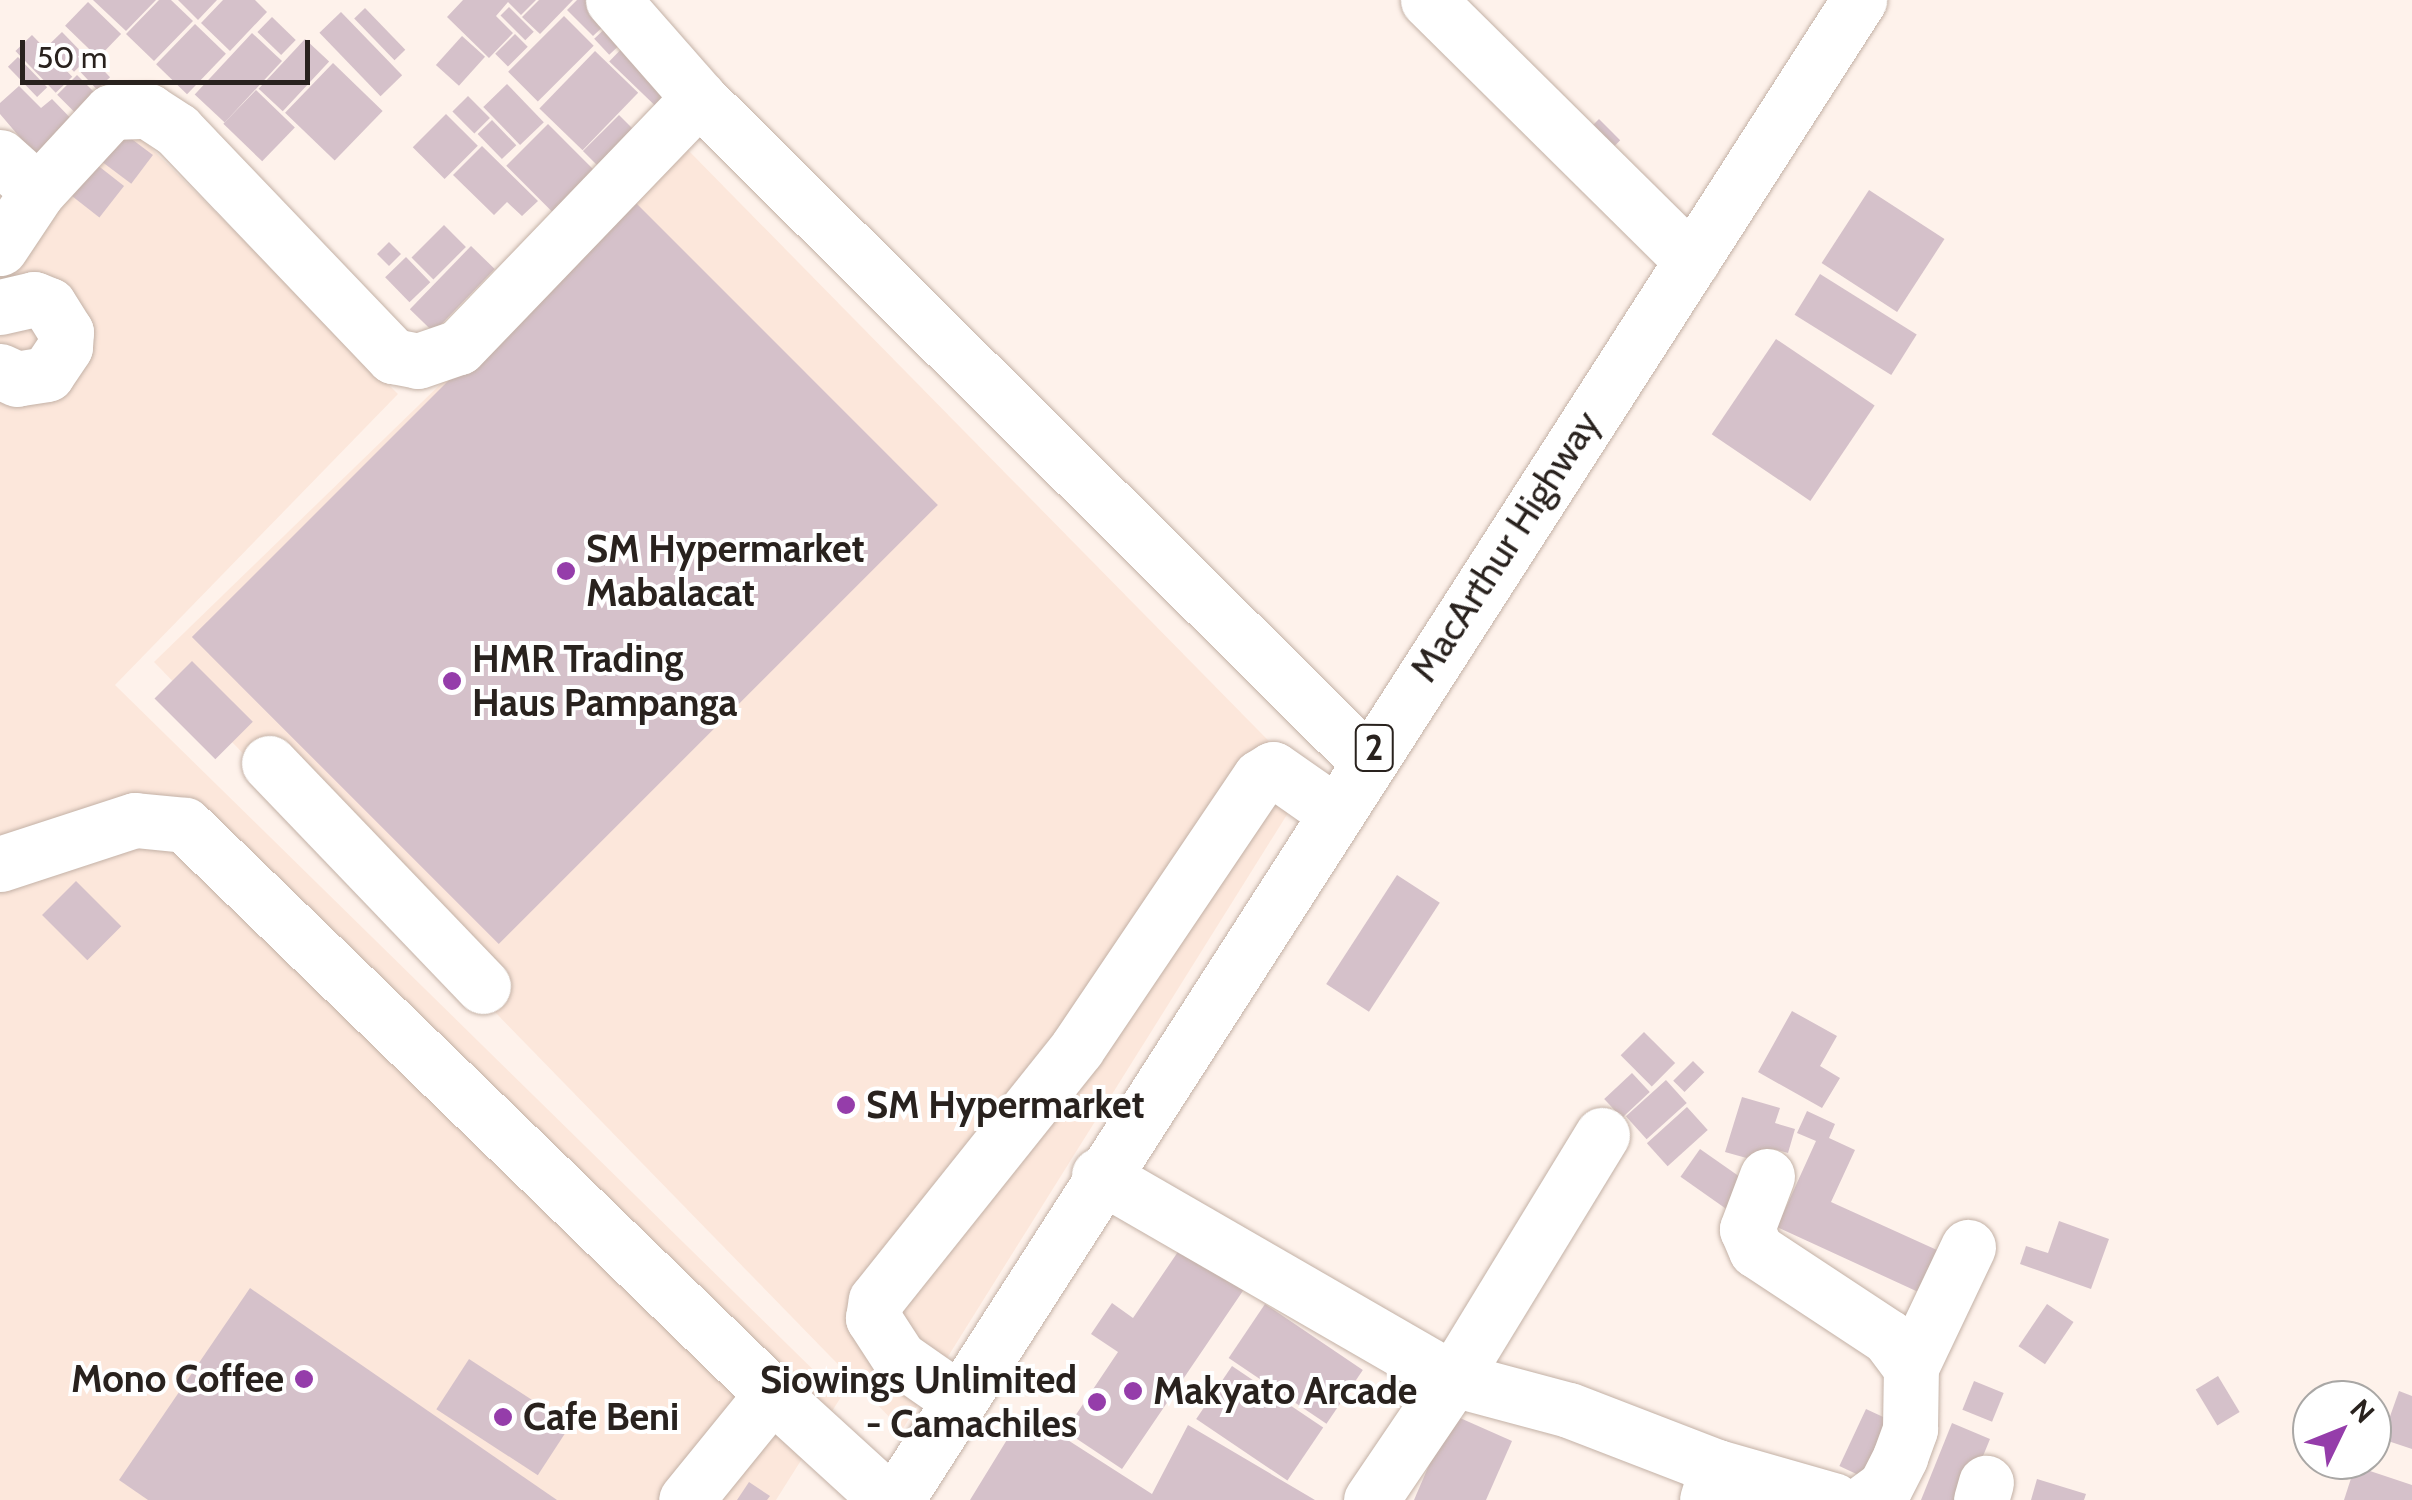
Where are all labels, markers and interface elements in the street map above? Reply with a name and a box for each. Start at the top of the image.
scale bar [25,20,315,82]
text: 50 m [37,39,107,76]
street label: MacArthur Highway [1401,402,1609,690]
place label: SM Hypermarket Mabalacat [586,526,865,616]
marker: SM Hypermarket Mabalacat [555,560,577,582]
place label: HMR Trading Haus Pampanga [472,636,737,726]
marker: HMR Trading Haus Pampanga [441,670,463,692]
road number: 2 [1354,718,1394,778]
place label: SM Hypermarket [866,1082,1145,1128]
marker: SM Hypermarket [835,1094,857,1116]
place label: Mono Coffee [71,1356,284,1402]
place label: Siowings Unlimited - Camachiles [760,1357,1077,1446]
marker: Mono Coffee [293,1368,315,1390]
place label: Makyato Arcade [1153,1368,1417,1414]
marker: Makyato Arcade [1122,1380,1144,1402]
north arrow [2292,1380,2392,1480]
marker: Siowings Unlimited - Camachiles [1086,1391,1108,1413]
text: N [2343,1392,2382,1430]
place label: Cafe Beni [523,1394,679,1440]
marker: Cafe Beni [492,1406,514,1428]

